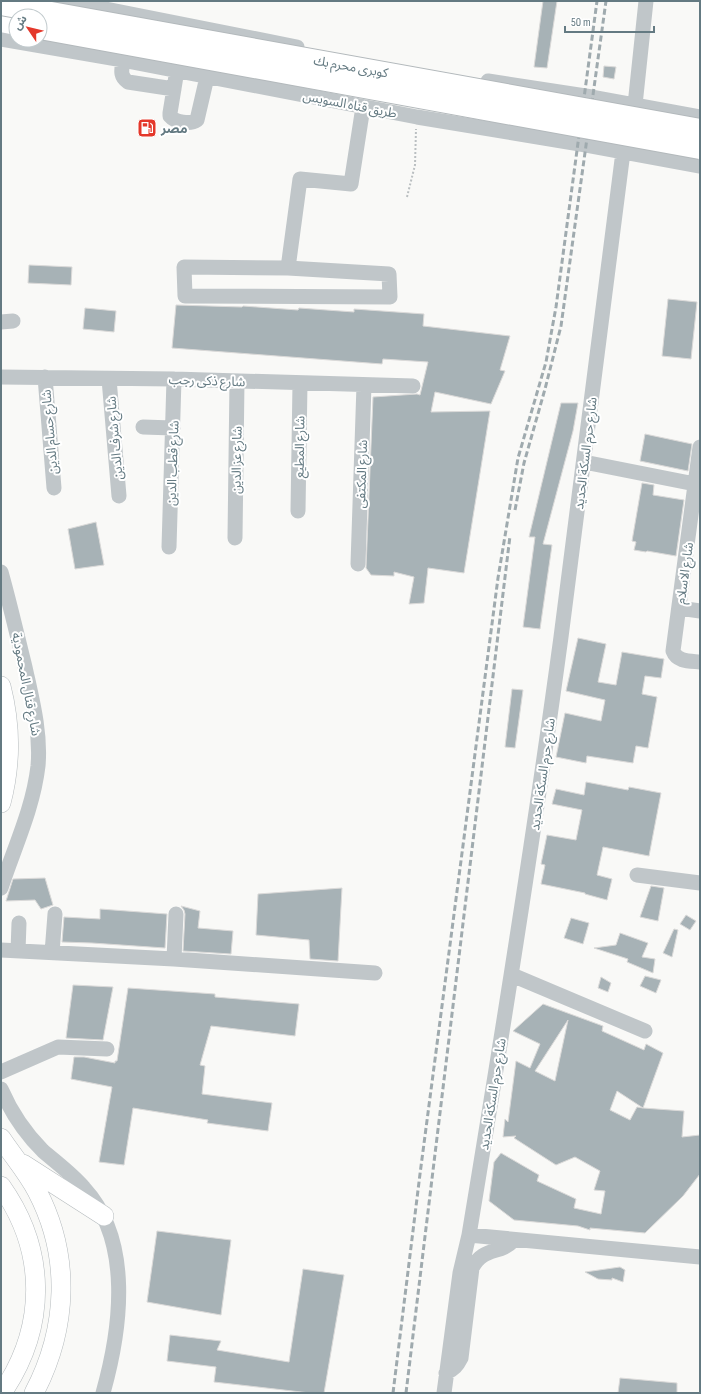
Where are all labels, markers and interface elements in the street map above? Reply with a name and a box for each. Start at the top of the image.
north arrow [8,8,48,48]
scale bar [565,8,654,34]
text: ش [11,13,30,32]
text: 50 m [571,15,591,30]
street label: كوبرى محرم بك [312,53,390,83]
street label: طريق قناه السويس [301,88,398,122]
fuel station icon: مصر [136,117,158,139]
place label: مصر [160,121,187,137]
street label: شارع ذكى رجب [168,372,246,392]
street label: شارع حسام الدين [38,389,64,475]
street label: شارع شرف الدين [103,395,129,480]
street label: شارع حرم السكة الحديد [571,396,603,510]
street label: شارع المطيع [291,416,311,478]
street label: شارع قطب الدين [164,420,184,506]
street label: شارع عز الدين [228,426,248,494]
street label: شارع المكتفى [353,439,373,509]
street label: شارع الاسلام [673,541,699,605]
street label: شارع قنال المحمودية [6,631,44,738]
street label: شارع حرم السكة الحديد [527,717,561,832]
street label: شارع حرم السكة الحديد [476,1037,512,1152]

